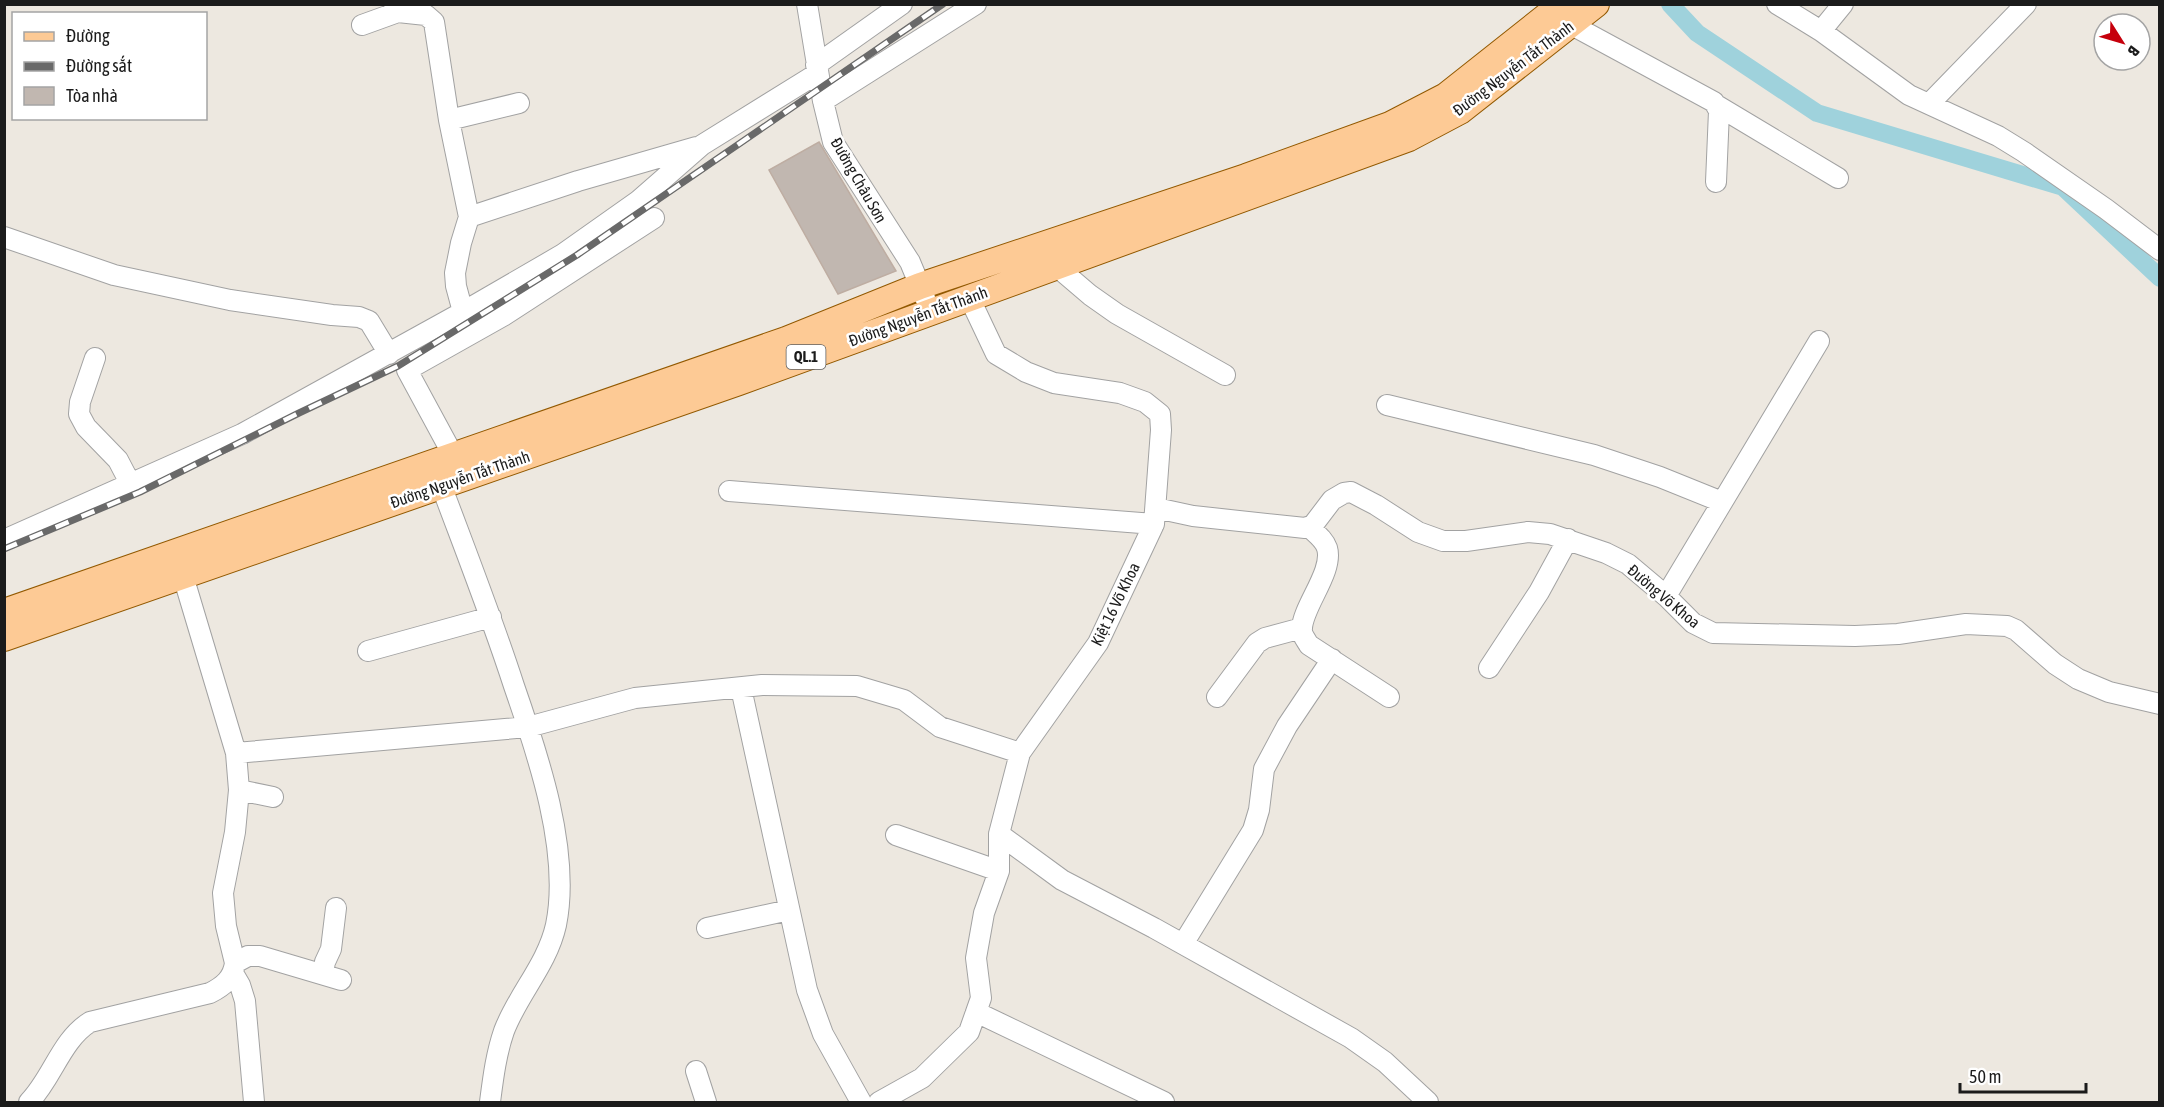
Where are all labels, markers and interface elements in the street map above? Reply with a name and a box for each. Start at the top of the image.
legend [12,12,207,120]
north arrow [2092,12,2152,72]
street label: Đường Nguyễn Tất Thành [1449,16,1577,120]
text: Đường [66,25,110,46]
text: B [2124,43,2143,60]
text: Đường sắt [66,55,132,76]
text: Tòa nhà [66,85,118,106]
street label: Đường Châu Sơn [826,134,891,226]
street label: Đường Nguyễn Tất Thành [846,282,990,350]
road number: QL.1 [786,345,826,369]
street label: Đường Nguyễn Tất Thành [388,446,532,512]
street label: Kiệt 16 Võ Khoa [1087,559,1143,649]
street label: Đường Võ Khoa [1624,561,1704,632]
scale bar [1960,1056,2086,1094]
text: 50 m [1969,1066,2001,1087]

